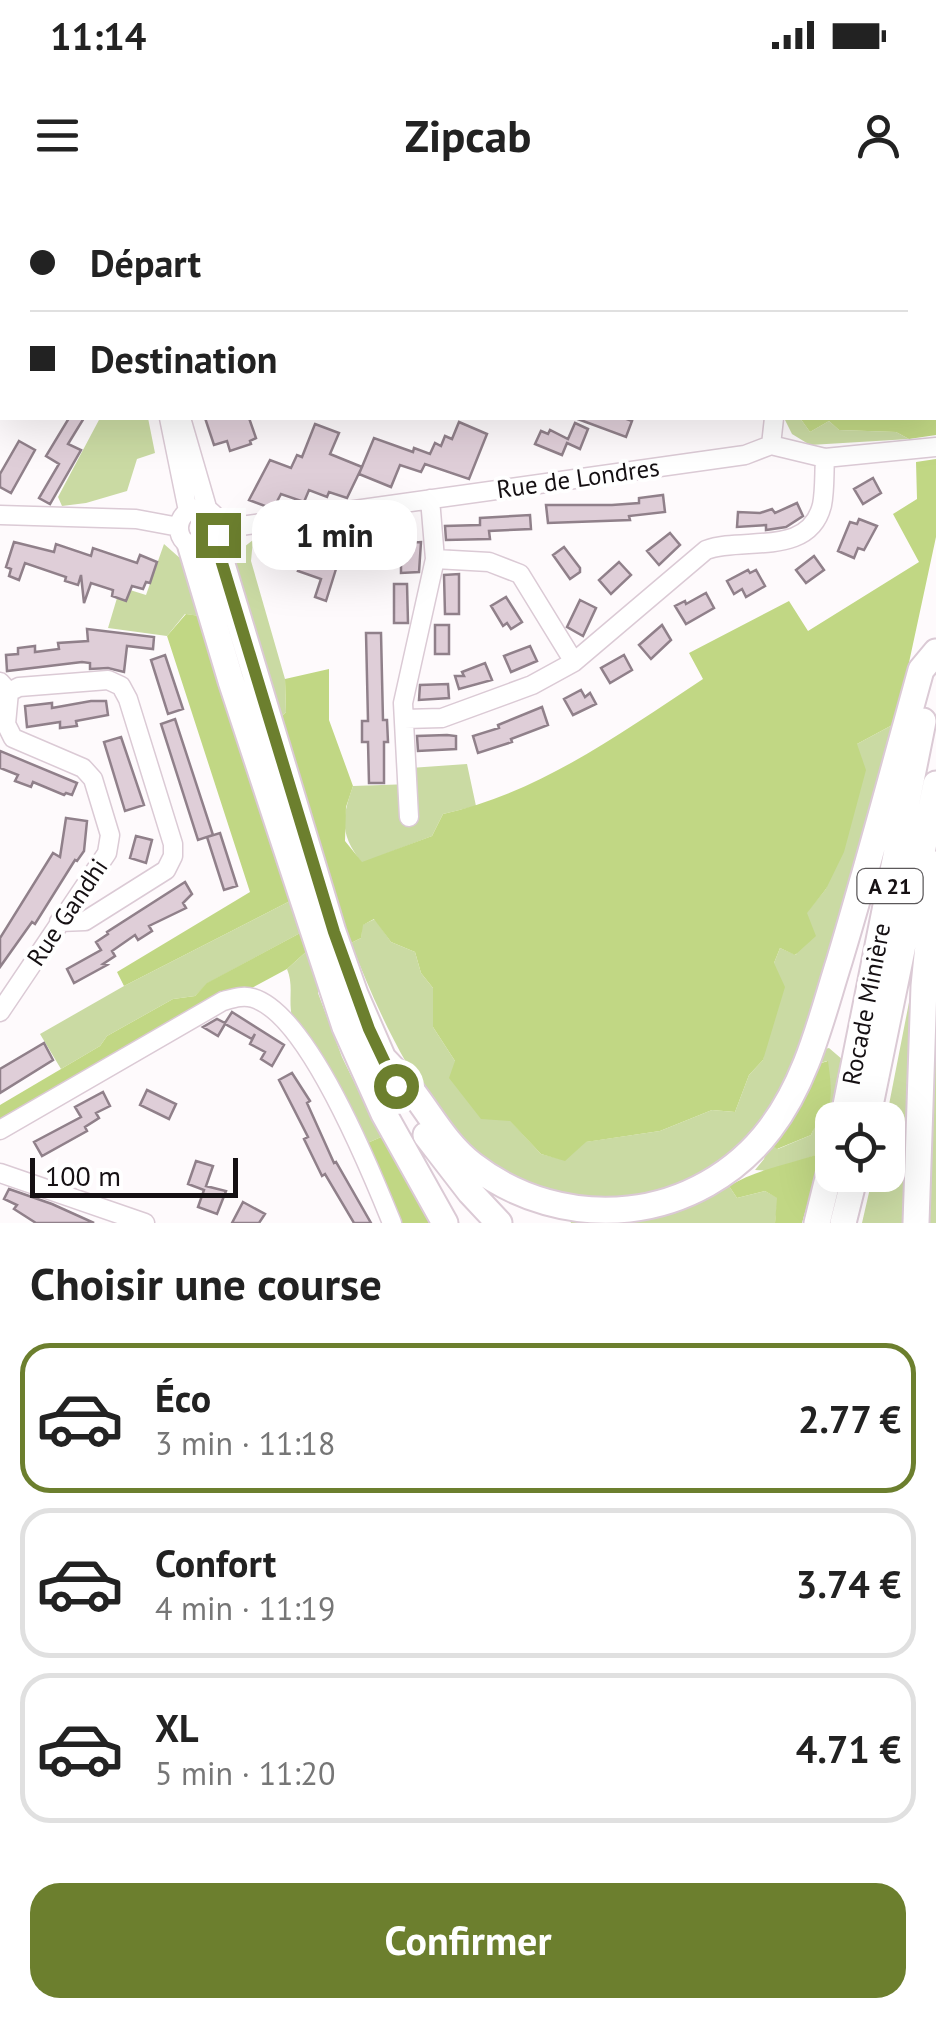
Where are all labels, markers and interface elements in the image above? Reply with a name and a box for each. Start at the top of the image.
text: 11:14 [50,11,146,60]
text: Zipcab [405,106,531,164]
icon: menu [30,108,85,163]
icon: person [851,108,906,163]
text: Départ [90,238,201,287]
text: Destination [90,334,278,383]
street label: Rue de Londres [495,451,661,505]
callout: 1 min [253,500,418,570]
route end [196,513,241,558]
text: 1 min [295,514,374,556]
street label: Rue Gandhi [19,852,115,972]
road number: A 21 [858,869,922,903]
street label: Rocade Minière [835,920,897,1088]
route start [374,1064,419,1109]
map controls [815,1102,905,1192]
button: locate [815,1102,905,1192]
scale bar [30,1153,238,1198]
text: 100 m [45,1157,121,1194]
text: Choisir une course [30,1254,382,1312]
icon: car [35,1373,125,1463]
text: Éco [155,1373,211,1422]
text: 2.77 € [798,1394,901,1443]
text: 3 min · 11:18 [155,1422,335,1464]
icon: car [35,1538,125,1628]
text: Confort [155,1538,276,1587]
text: 3.74 € [796,1559,901,1608]
text: 4 min · 11:19 [155,1587,335,1629]
icon: car [35,1703,125,1793]
text: XL [155,1703,199,1752]
text: 4.71 € [796,1724,901,1773]
text: 5 min · 11:20 [155,1752,335,1794]
button: Confirmer [30,1883,906,1998]

